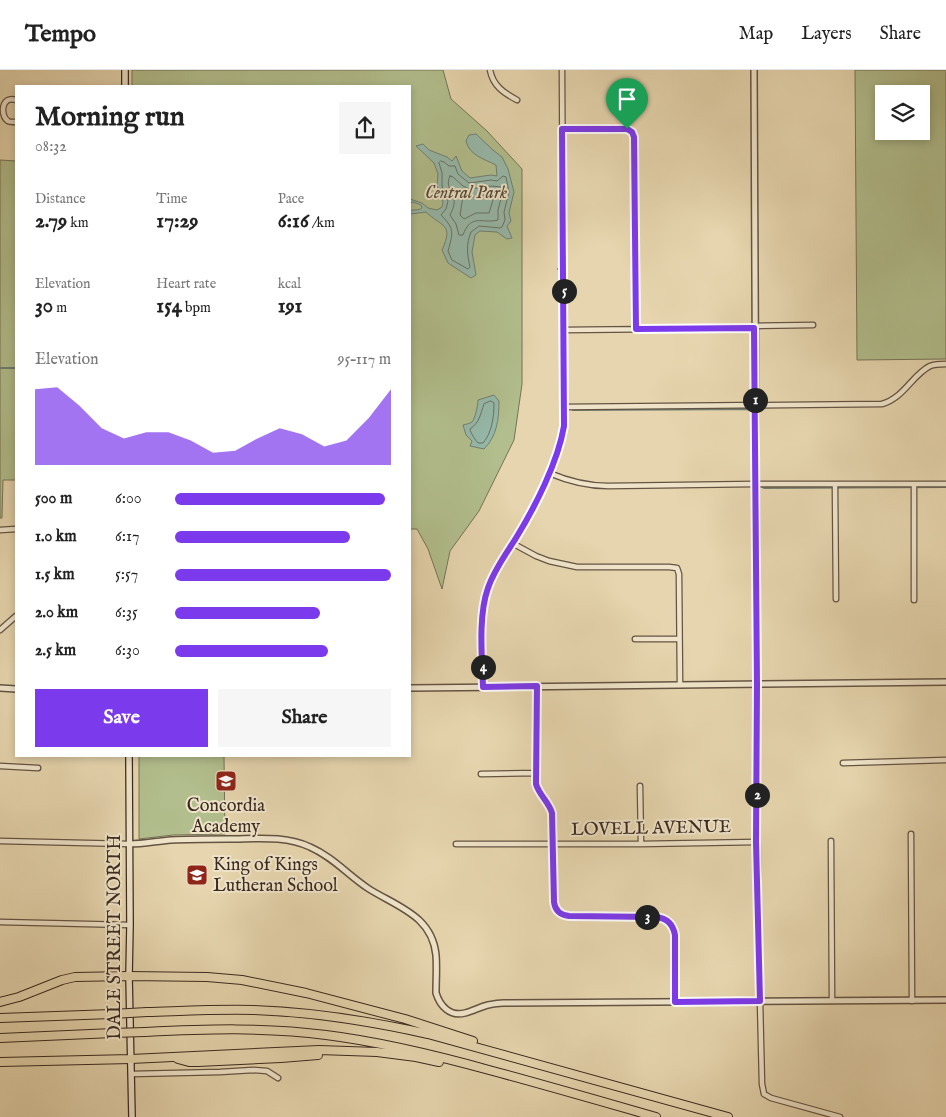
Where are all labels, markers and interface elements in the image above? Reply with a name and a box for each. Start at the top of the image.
text: Tempo [25,19,96,50]
text: Map [739,23,773,46]
text: Layers [801,23,852,46]
text: Share [880,23,921,46]
pin [606,78,648,129]
icon: arrive [613,85,641,113]
map controls [875,85,930,140]
button: layers [875,85,930,140]
text: Morning run [35,100,185,135]
button: share [339,102,391,154]
text: 08:32 [35,137,67,157]
park label: Central Park [425,182,507,205]
text: Distance [35,190,86,208]
text: Time [156,190,187,208]
text: Pace [278,190,304,208]
text: 2.79 [35,208,67,235]
text: 17:29 [156,208,199,235]
text: 6:16 [278,208,309,235]
text: km [67,214,89,232]
text: /km [309,214,335,232]
text: Elevation [35,275,91,293]
text: Heart rate [156,275,216,293]
text: kcal [278,275,301,293]
pin: 5 [552,278,576,304]
text: 5 [562,282,567,300]
text: 30 [35,293,53,320]
text: 154 [156,293,182,320]
text: 191 [278,293,302,320]
text: m [53,299,67,317]
text: bpm [182,299,211,317]
text: Elevation [35,350,98,370]
text: 95–117 m [338,350,391,370]
pin: 1 [742,388,768,412]
text: 1 [753,391,758,409]
text: 500 m [35,489,72,509]
text: 6:00 [115,489,142,509]
text: 1.0 km [35,527,77,547]
text: 6:17 [115,527,139,547]
text: 1.5 km [35,565,75,585]
text: 5:57 [115,565,138,585]
text: 2.0 km [35,603,78,623]
text: 6:35 [115,603,138,623]
text: 2.5 km [35,641,76,661]
text: 6:30 [115,641,140,661]
pin: 4 [470,654,496,680]
text: 4 [480,658,487,676]
button: Save [35,689,208,747]
button: Share [218,689,391,747]
school or university icon: Concordia Academy [214,769,238,793]
pin: 2 [744,782,770,808]
text: 2 [754,786,761,804]
place label: Concordia Academy [187,795,265,839]
street label: LOVELL AVENUE [571,816,731,842]
street label: DALE STREET NORTH [104,834,127,1040]
place label: King of Kings Lutheran School [213,854,338,898]
school or university icon: King of Kings Lutheran School [185,863,209,887]
pin: 3 [634,904,660,930]
text: 3 [645,908,650,926]

